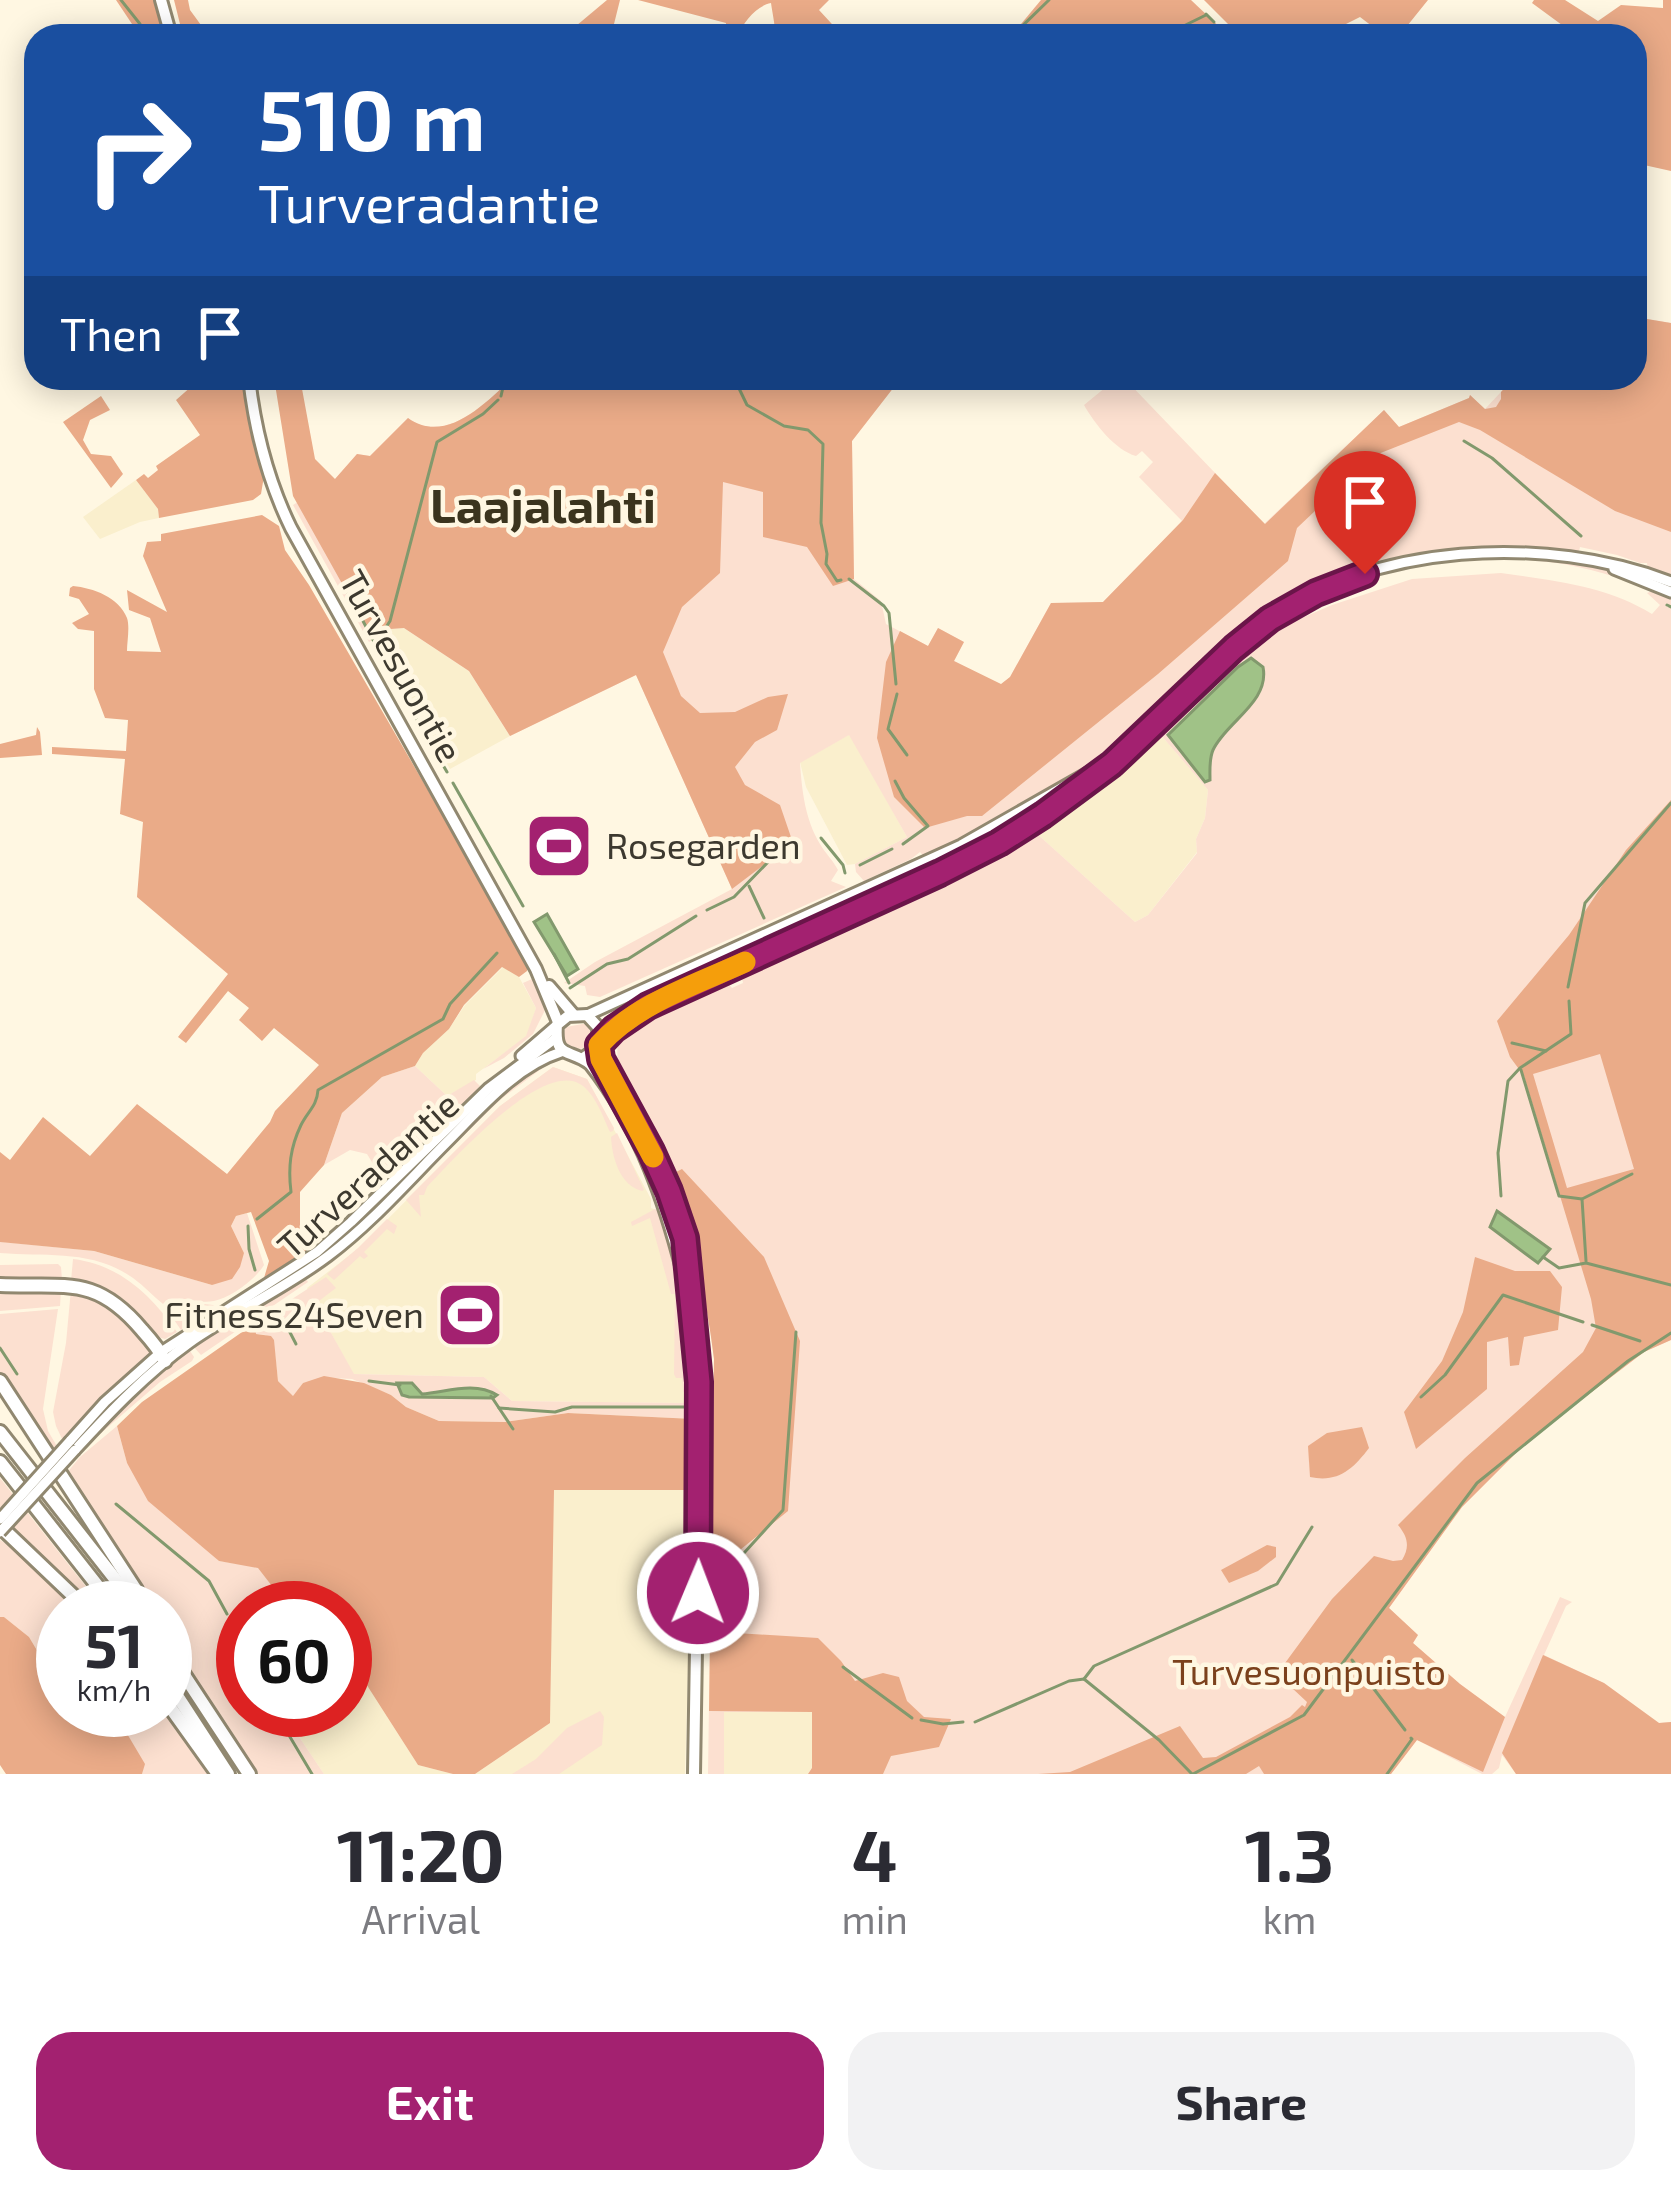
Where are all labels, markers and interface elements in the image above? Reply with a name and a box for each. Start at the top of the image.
text: 510 m [258,67,486,168]
icon: right [60,72,216,228]
text: Turveradantie [258,169,601,234]
icon: arrive [187,300,253,366]
text: Then [60,306,163,360]
pin [1314,451,1416,574]
icon: arrive [1332,469,1398,535]
district label: Laajalahti [430,475,656,533]
street label: Turvesuontie [332,562,473,769]
sports icon: Rosegarden [524,811,594,881]
place label: Rosegarden [606,823,801,866]
street label: Turveradantie [268,1082,466,1266]
sports icon: Fitness24Seven [435,1280,505,1350]
place label: Fitness24Seven [164,1292,424,1335]
position arrow [635,1530,761,1656]
speed limit sign: 60 [216,1581,372,1737]
text: 51 [84,1608,144,1680]
park label: Turvesuonpuisto [1172,1649,1446,1692]
text: km/h [77,1671,151,1707]
text: 11:20 [337,1810,505,1896]
text: 4 [852,1810,898,1896]
text: 1.3 [1245,1810,1334,1896]
text: Arrival [361,1895,480,1942]
text: min [841,1895,908,1942]
text: km [1262,1895,1316,1942]
button: Exit [36,2032,824,2170]
button: Share [848,2032,1635,2170]

